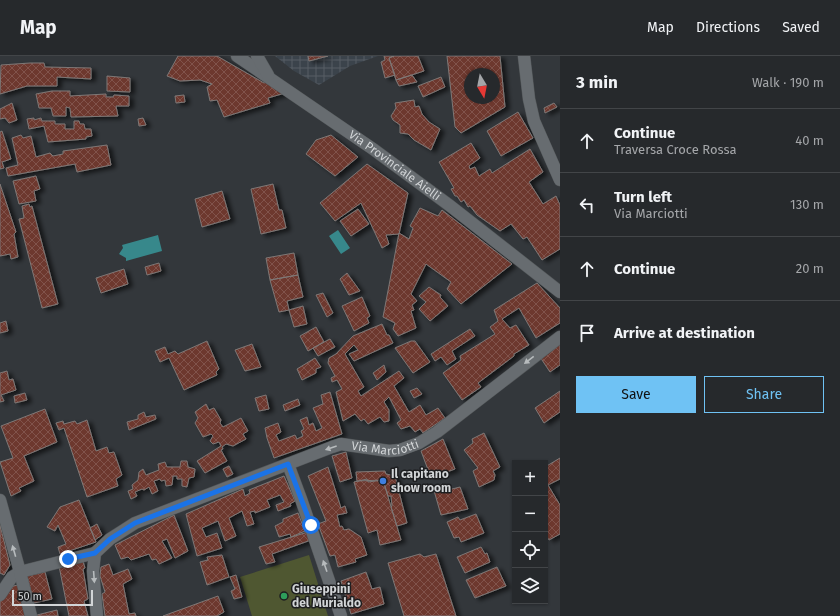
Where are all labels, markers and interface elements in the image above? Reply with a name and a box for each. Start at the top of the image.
text: Map [20,16,57,39]
text: Map [647,19,674,36]
text: Directions [696,19,760,36]
text: Saved [782,19,820,36]
north arrow [464,68,500,104]
text: 3 min [576,72,618,93]
text: Walk · 190 m [752,75,824,90]
text: Continue [614,124,675,142]
street label: Via Provinciale Aielli [346,128,443,203]
icon: ahead [576,130,598,152]
text: 40 m [795,133,824,148]
text: Traversa Croce Rossa [614,142,737,157]
text: Turn left [614,188,672,206]
icon: left [576,194,598,216]
text: 130 m [790,197,824,212]
text: Via Marciotti [614,206,688,221]
icon: ahead [576,258,598,280]
text: Continue [614,260,675,278]
text: 20 m [796,261,824,276]
icon: arrive [576,322,598,344]
text: Arrive at destination [614,324,755,342]
one-way arrow [524,356,535,365]
button: Save [576,376,696,413]
button: Share [704,376,824,413]
street label: Via Marciotti [351,437,421,458]
one-way arrow [324,445,336,451]
map controls [512,460,548,604]
button: + [512,460,548,496]
place label: Il capitano show room [391,467,451,495]
marker: Il capitano show room [378,476,388,486]
button: − [512,496,548,532]
route start [302,516,320,534]
button: locate [512,532,548,568]
one-way arrow [11,545,17,557]
route end [59,550,77,568]
one-way arrow [322,559,328,571]
button: layers [512,568,548,604]
one-way arrow [90,571,97,583]
place label: Giuseppini del Murialdo [292,582,361,610]
scale bar [12,588,93,607]
text: 50 m [18,590,42,603]
marker: Giuseppini del Murialdo [279,591,289,601]

